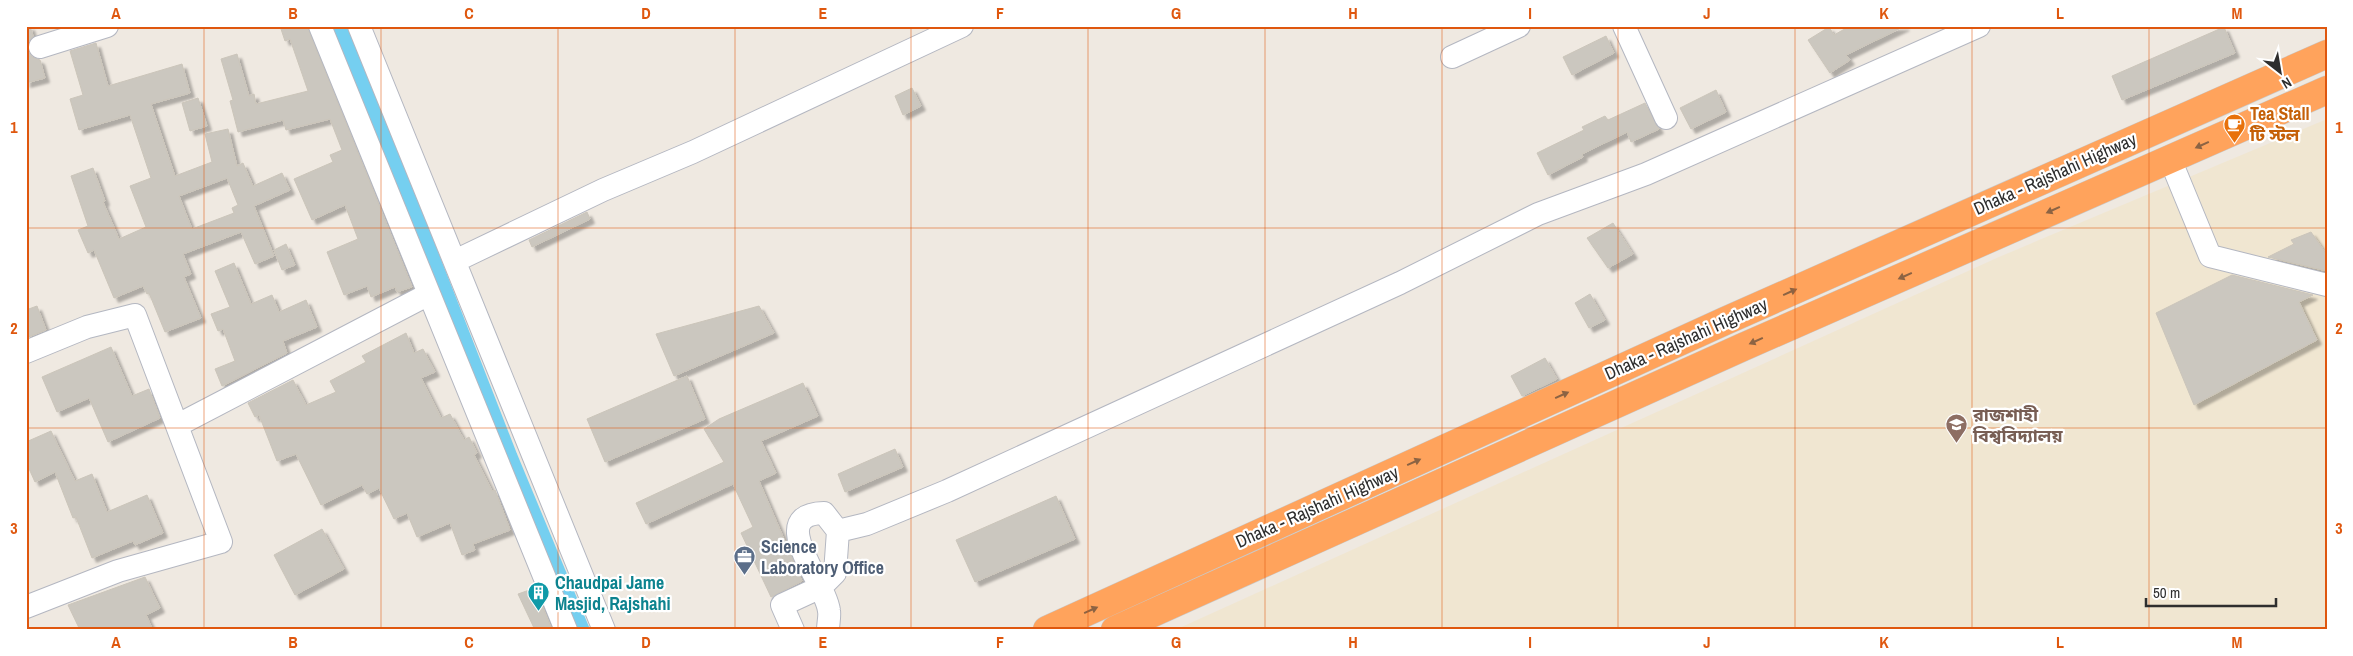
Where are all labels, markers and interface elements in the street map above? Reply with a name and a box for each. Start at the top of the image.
text: A [111,2,121,24]
text: B [288,2,298,24]
text: C [464,2,474,24]
text: D [641,2,651,24]
text: E [819,2,828,24]
text: F [996,2,1004,24]
text: G [1171,2,1181,24]
text: H [1348,2,1358,24]
text: I [1528,2,1532,24]
text: J [1703,2,1711,24]
text: K [1879,2,1889,24]
text: L [2056,2,2064,24]
text: M [2232,2,2243,24]
north arrow [2256,48,2306,98]
text: N [2279,73,2295,93]
place label: Tea Stall টি স্টল [2249,101,2310,147]
cafe icon: Tea Stall টি স্টল [2222,112,2246,143]
text: 1 [10,116,18,138]
text: 1 [2335,116,2343,138]
street label: Dhaka - Rajshahi Highway [1970,126,2141,221]
one-way arrow [2195,141,2209,149]
one-way arrow [2046,207,2060,215]
one-way arrow [1898,272,1912,280]
one-way arrow [1783,288,1797,296]
street label: Dhaka - Rajshahi Highway [1601,291,1772,386]
text: 2 [10,317,18,339]
text: 2 [2335,317,2343,339]
one-way arrow [1749,338,1763,346]
one-way arrow [1555,391,1569,399]
place label: রাজশাহী বিশ্ববিদ্যালয় [1972,402,2063,448]
school or university icon: রাজশাহী বিশ্ববিদ্যালয় [1945,413,1969,444]
one-way arrow [1407,458,1421,466]
street label: Dhaka - Rajshahi Highway [1232,459,1403,554]
text: 3 [10,517,18,539]
text: 3 [2335,517,2343,539]
place label: Science Laboratory Office [761,534,884,580]
office icon: Science Laboratory Office [733,545,757,576]
place label: Chaudpai Jame Masjid, Rajshahi [555,570,671,616]
scale bar [2146,576,2276,608]
building icon: Chaudpai Jame Masjid, Rajshahi [527,581,551,612]
text: 50 m [2153,582,2180,603]
one-way arrow [1084,605,1098,613]
text: A [111,631,121,653]
text: B [288,631,298,653]
text: C [464,631,474,653]
text: D [641,631,651,653]
text: E [819,631,828,653]
text: F [996,631,1004,653]
text: G [1171,631,1181,653]
text: H [1348,631,1358,653]
text: I [1528,631,1532,653]
text: J [1703,631,1711,653]
text: K [1879,631,1889,653]
text: L [2056,631,2064,653]
text: M [2232,631,2243,653]

